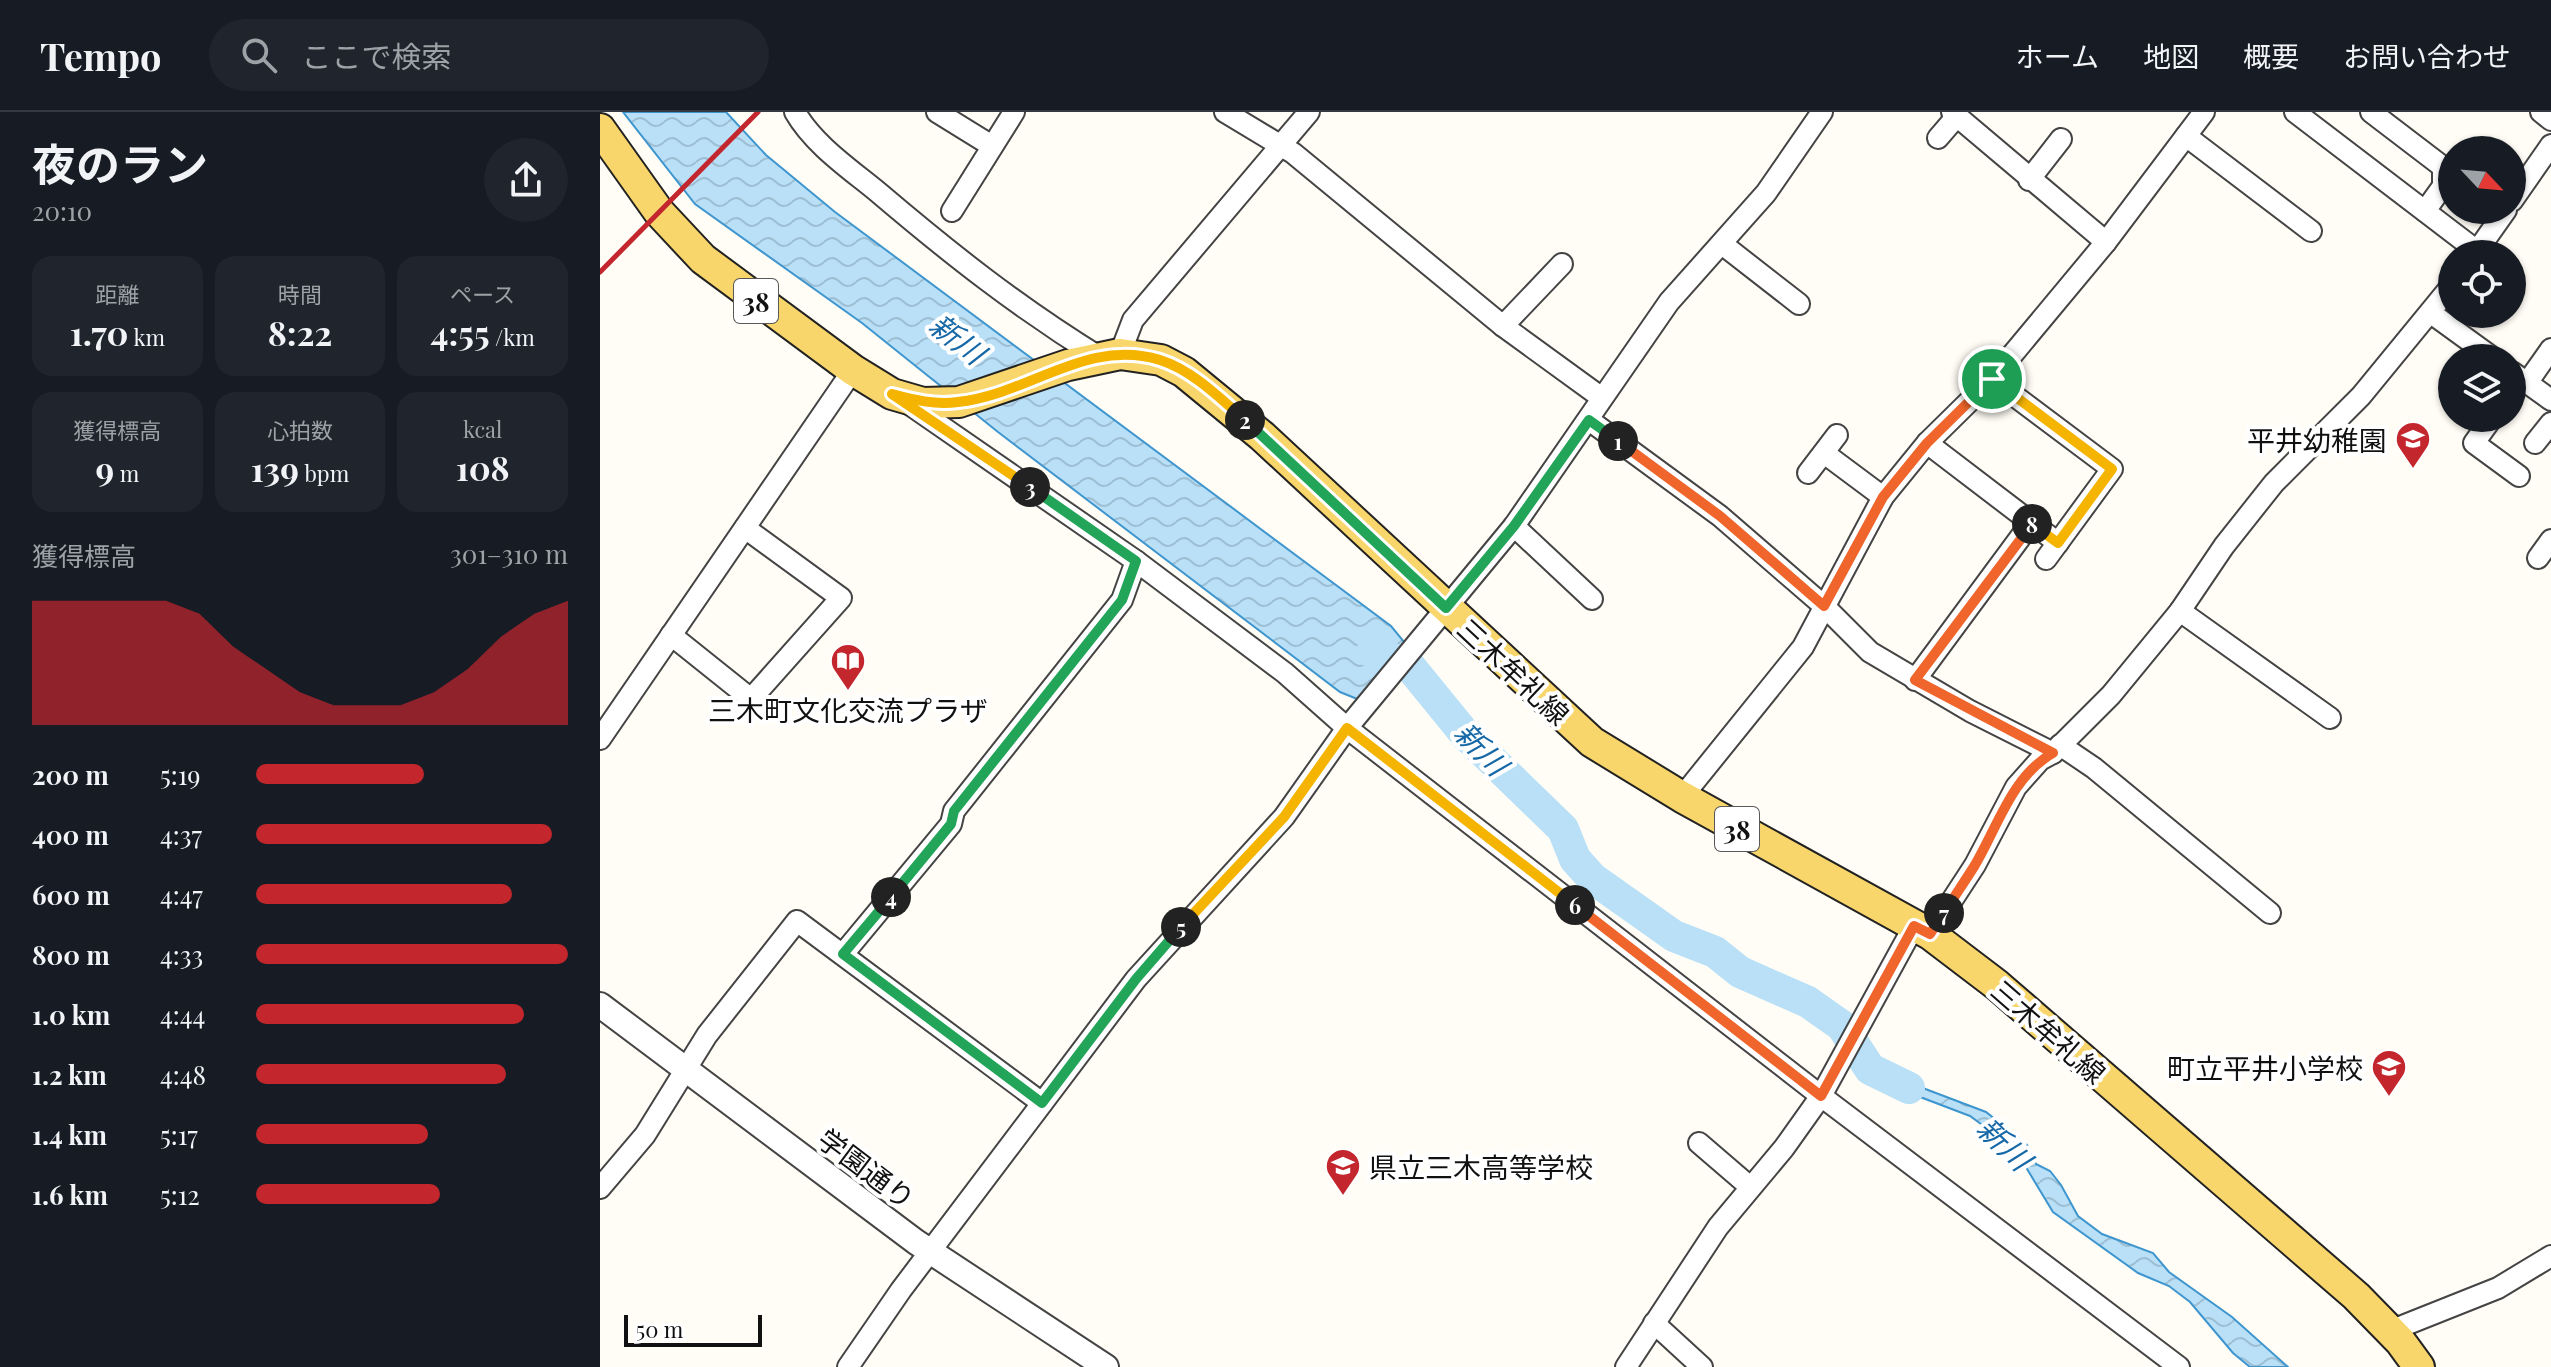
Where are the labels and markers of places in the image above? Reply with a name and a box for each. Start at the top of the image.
pin [1958,345,2026,413]
pin: 2 [1225,400,1265,440]
school or university icon: 平井幼稚園 [2394,420,2432,470]
pin: 1 [1598,421,1638,461]
place label: 平井幼稚園 [2247,421,2387,458]
pin: 3 [1010,467,1050,507]
pin: 8 [2012,504,2052,544]
library icon: 三木町文化交流プラザ [829,642,867,692]
place label: 三木町文化交流プラザ [708,691,988,728]
pin: 4 [871,877,911,917]
pin: 6 [1555,885,1595,925]
pin: 7 [1924,893,1964,933]
pin: 5 [1161,907,1201,947]
school or university icon: 町立平井小学校 [2370,1048,2408,1098]
place label: 町立平井小学校 [2167,1049,2363,1086]
school or university icon: 県立三木高等学校 [1324,1147,1362,1197]
place label: 県立三木高等学校 [1369,1148,1593,1185]

